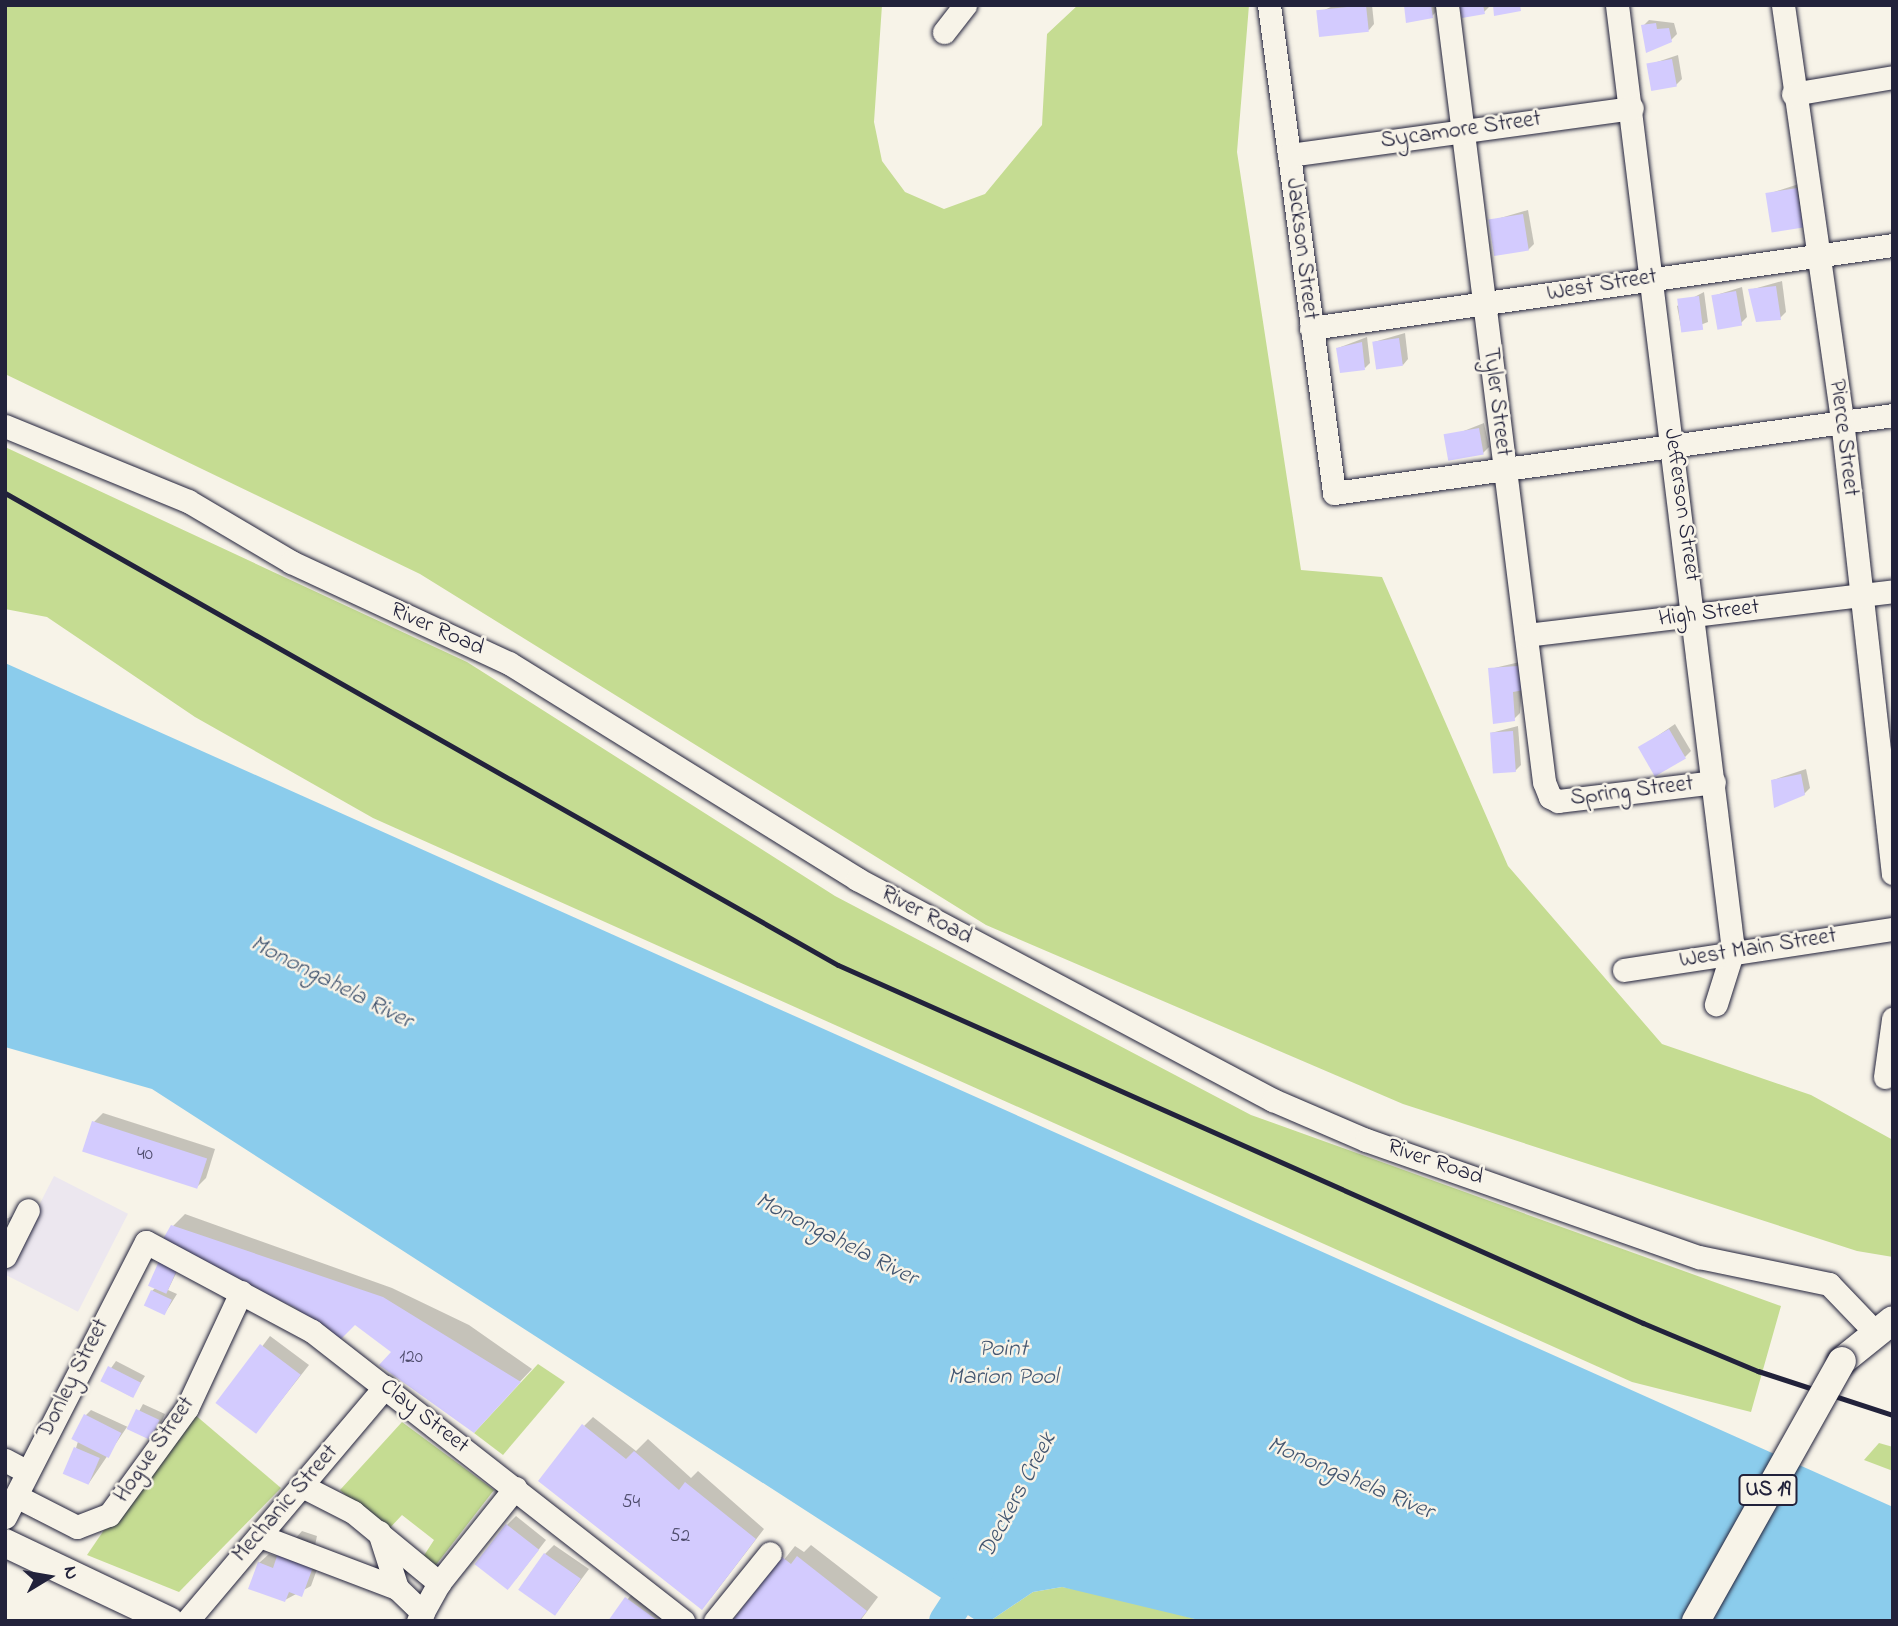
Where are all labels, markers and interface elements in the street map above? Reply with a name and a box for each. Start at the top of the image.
street label: Sycamore Street [1379,106,1543,156]
street label: Jackson Street [1279,177,1323,321]
street label: West Street [1545,264,1659,308]
street label: Tyler Street [1476,346,1516,458]
street label: Pierce Street [1822,378,1864,498]
street label: Jefferson Street [1657,427,1705,583]
street label: High Street [1657,594,1761,634]
street label: River Road [386,597,488,663]
street label: Spring Street [1569,771,1695,813]
street label: River Road [876,880,976,952]
street label: West Main Street [1677,923,1839,975]
water label: Monongahela River [245,930,417,1036]
street label: River Road [1383,1134,1487,1192]
house number: 40 [137,1144,153,1166]
water label: Monongahela River [750,1187,922,1293]
street label: Donley Street [32,1314,116,1444]
water label: Point Marion Pool [948,1336,1058,1392]
house number: 120 [399,1347,423,1369]
street label: Clay Street [374,1374,474,1460]
street label: Hogue Street [108,1392,202,1508]
water label: Deckers Creek [973,1428,1063,1564]
water label: Monongahela River [1263,1431,1437,1527]
street label: Mechanic Street [227,1439,345,1569]
road number: US 19 [1738,1472,1798,1508]
house number: 54 [622,1492,640,1514]
house number: 52 [670,1526,690,1548]
north arrow [14,1542,84,1612]
text: N [56,1564,85,1582]

